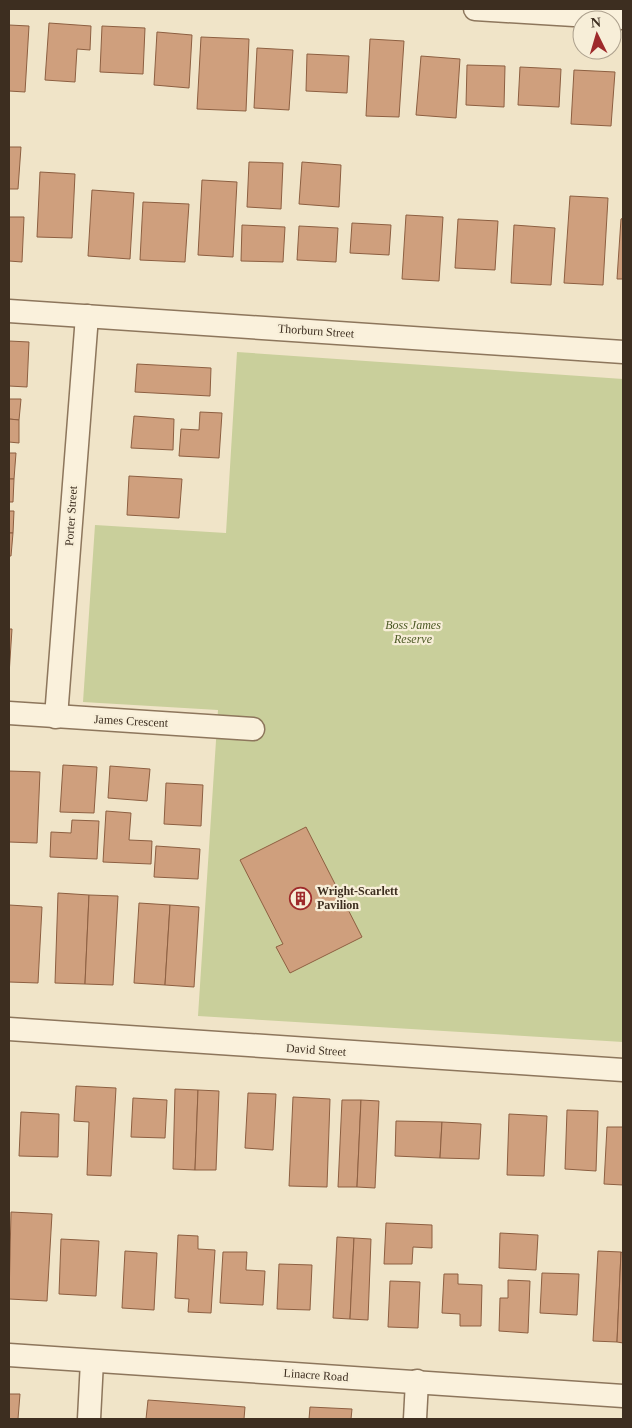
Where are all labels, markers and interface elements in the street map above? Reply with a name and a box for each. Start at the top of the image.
north arrow [572,10,622,60]
text: N [590,15,602,30]
street label: Thorburn Street [277,321,355,341]
street label: Porter Street [62,485,80,547]
park label: Boss James Reserve [385,618,441,646]
street label: James Crescent [94,712,169,730]
place label: Wright-Scarlett Pavilion [317,884,398,912]
building icon: Wright-Scarlett Pavilion [289,886,313,910]
street label: David Street [285,1041,347,1059]
street label: Linacre Road [283,1366,349,1384]

